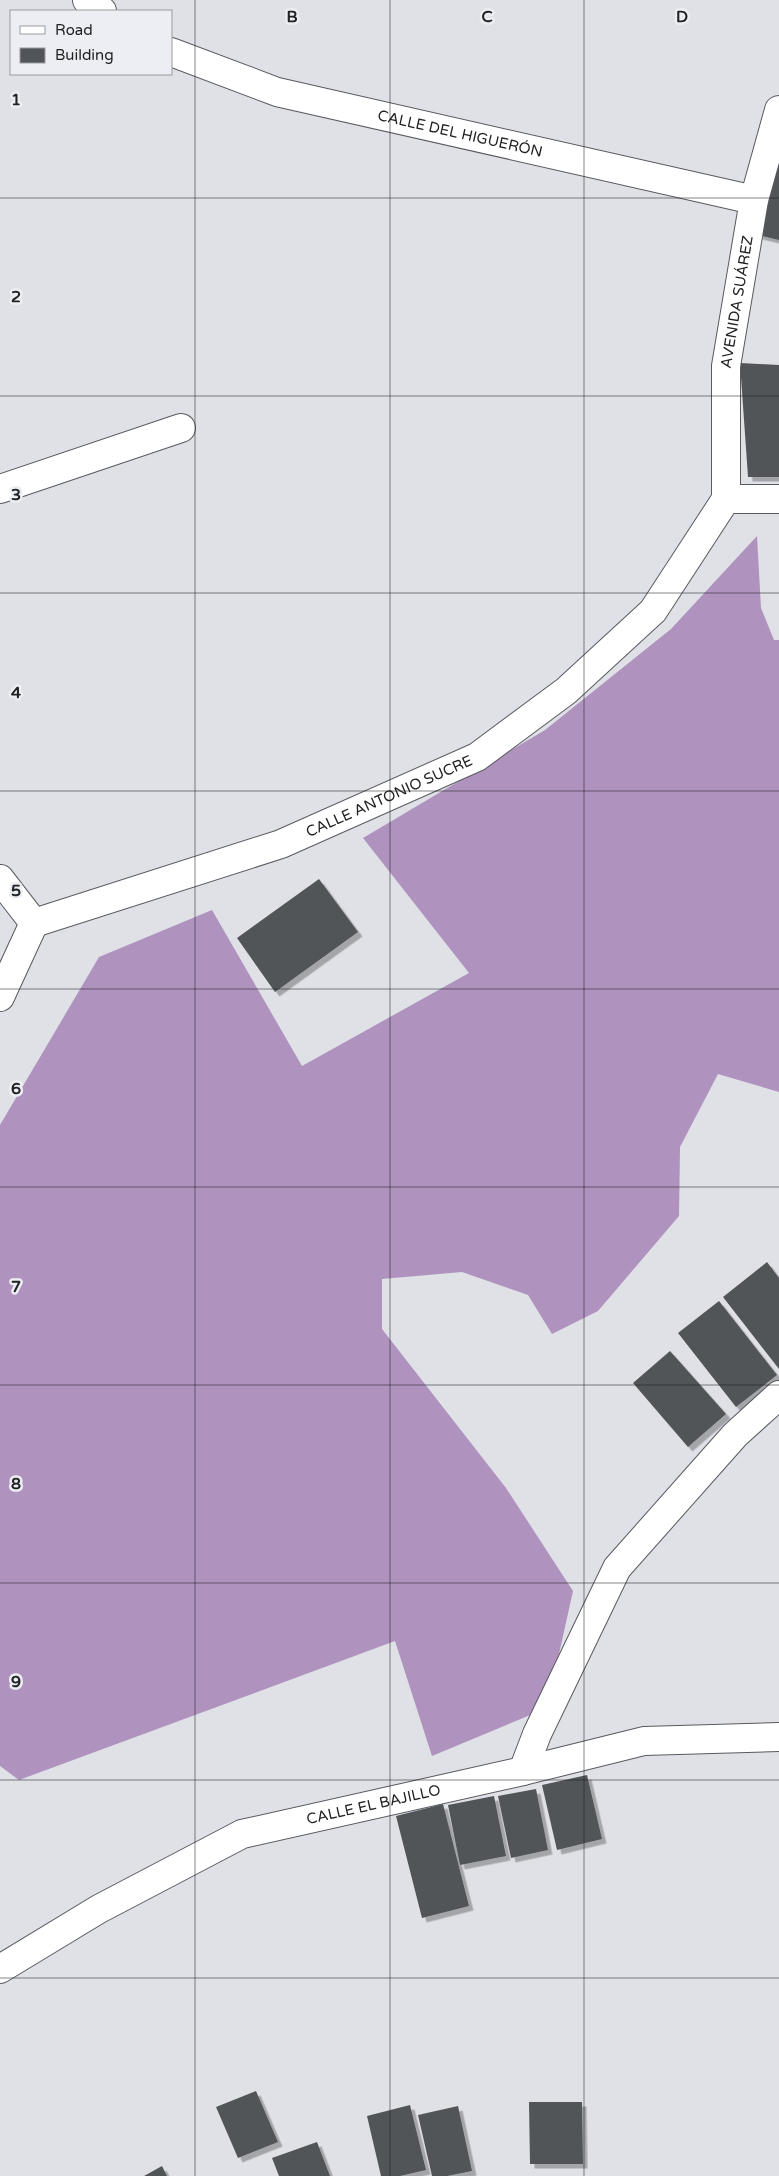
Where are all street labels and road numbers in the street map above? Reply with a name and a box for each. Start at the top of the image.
street label: CALLE DEL HIGUERÓN [376,106,544,161]
street label: AVENIDA SUÁREZ [717,234,757,370]
street label: CALLE ANTONIO SUCRE [303,751,475,841]
street label: CALLE EL BAJILLO [305,1781,442,1828]

